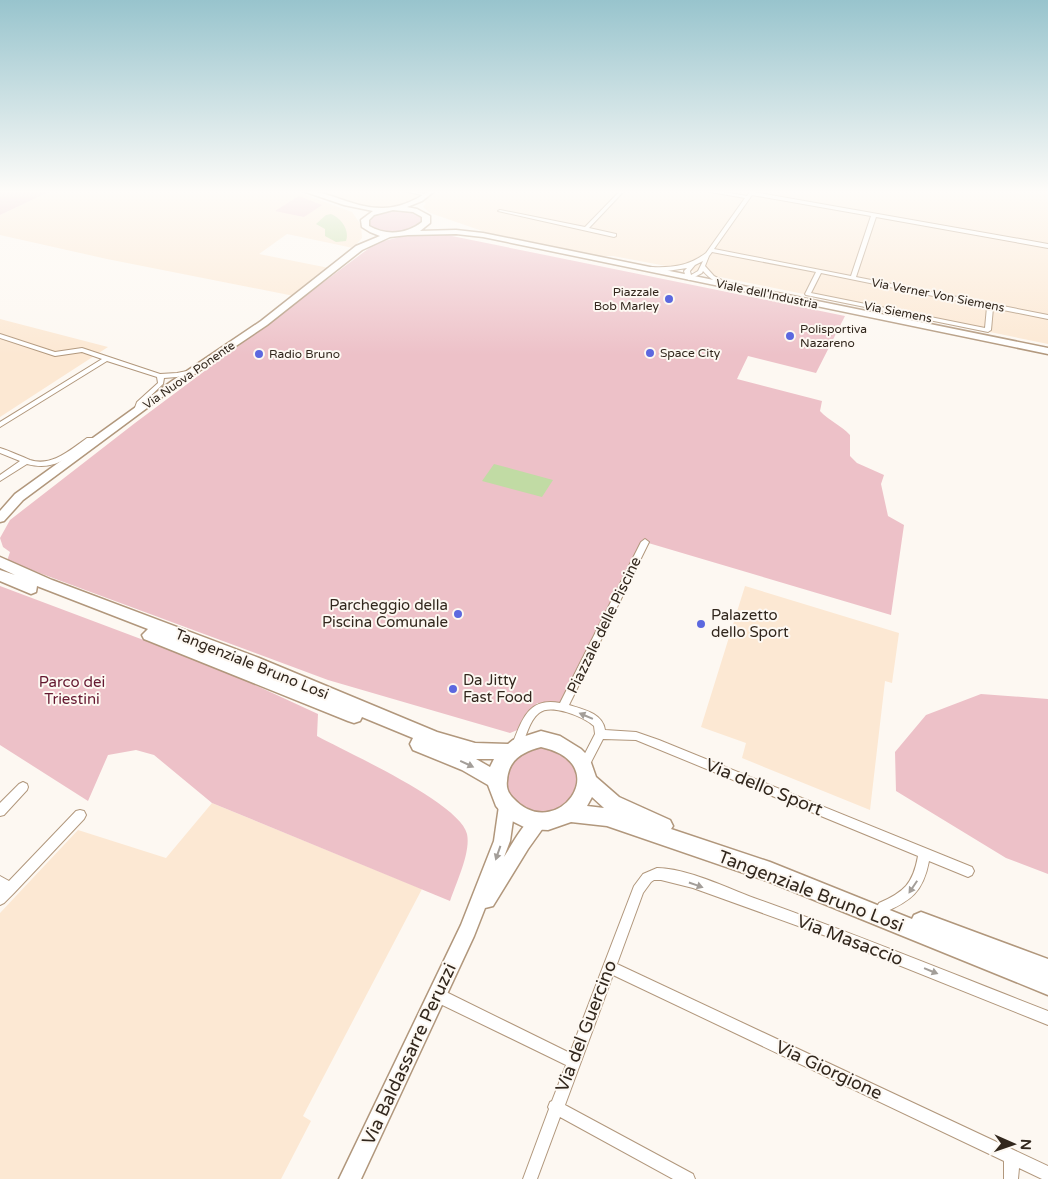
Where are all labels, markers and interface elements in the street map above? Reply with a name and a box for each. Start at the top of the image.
street label: Via Verner Von Siemens [870,275,1006,315]
street label: Viale dell'Industria [715,276,819,312]
place label: Piazzale Bob Marley [594,285,660,313]
marker: Piazzale Bob Marley [663,293,675,305]
street label: Via Siemens [863,299,933,325]
place label: Polisportiva Nazareno [800,322,867,350]
marker: Polisportiva Nazareno [784,330,796,342]
street label: Via Nuova Ponente [140,338,238,412]
place label: Space City [660,346,721,360]
place label: Radio Bruno [269,347,340,361]
marker: Space City [644,347,656,359]
marker: Radio Bruno [253,348,265,360]
street label: Piazzale delle Piscine [563,554,645,696]
place label: Parcheggio della Piscina Comunale [322,596,448,631]
place label: Palazetto dello Sport [711,606,789,641]
marker: Parcheggio della Piscina Comunale [452,608,464,620]
marker: Palazetto dello Sport [695,618,707,630]
street label: Tangenziale Bruno Losi [172,625,332,703]
place label: Da Jitty Fast Food [463,671,532,706]
park label: Parco dei Triestini [39,673,105,708]
marker: Da Jitty Fast Food [447,683,459,695]
one-way arrow [579,712,593,720]
street label: Via dello Sport [702,753,826,821]
one-way arrow [460,760,474,768]
street label: Tangenziale Bruno Losi [715,845,907,937]
one-way arrow [494,846,501,861]
one-way arrow [908,881,918,894]
one-way arrow [689,882,704,889]
street label: Via Masaccio [794,910,906,970]
street label: Via del Guercino [551,957,621,1095]
street label: Via Baldassarre Peruzzi [357,960,461,1148]
one-way arrow [924,968,938,976]
street label: Via Giorgione [772,1036,886,1104]
north arrow [988,1119,1038,1169]
text: N [1017,1139,1034,1150]

